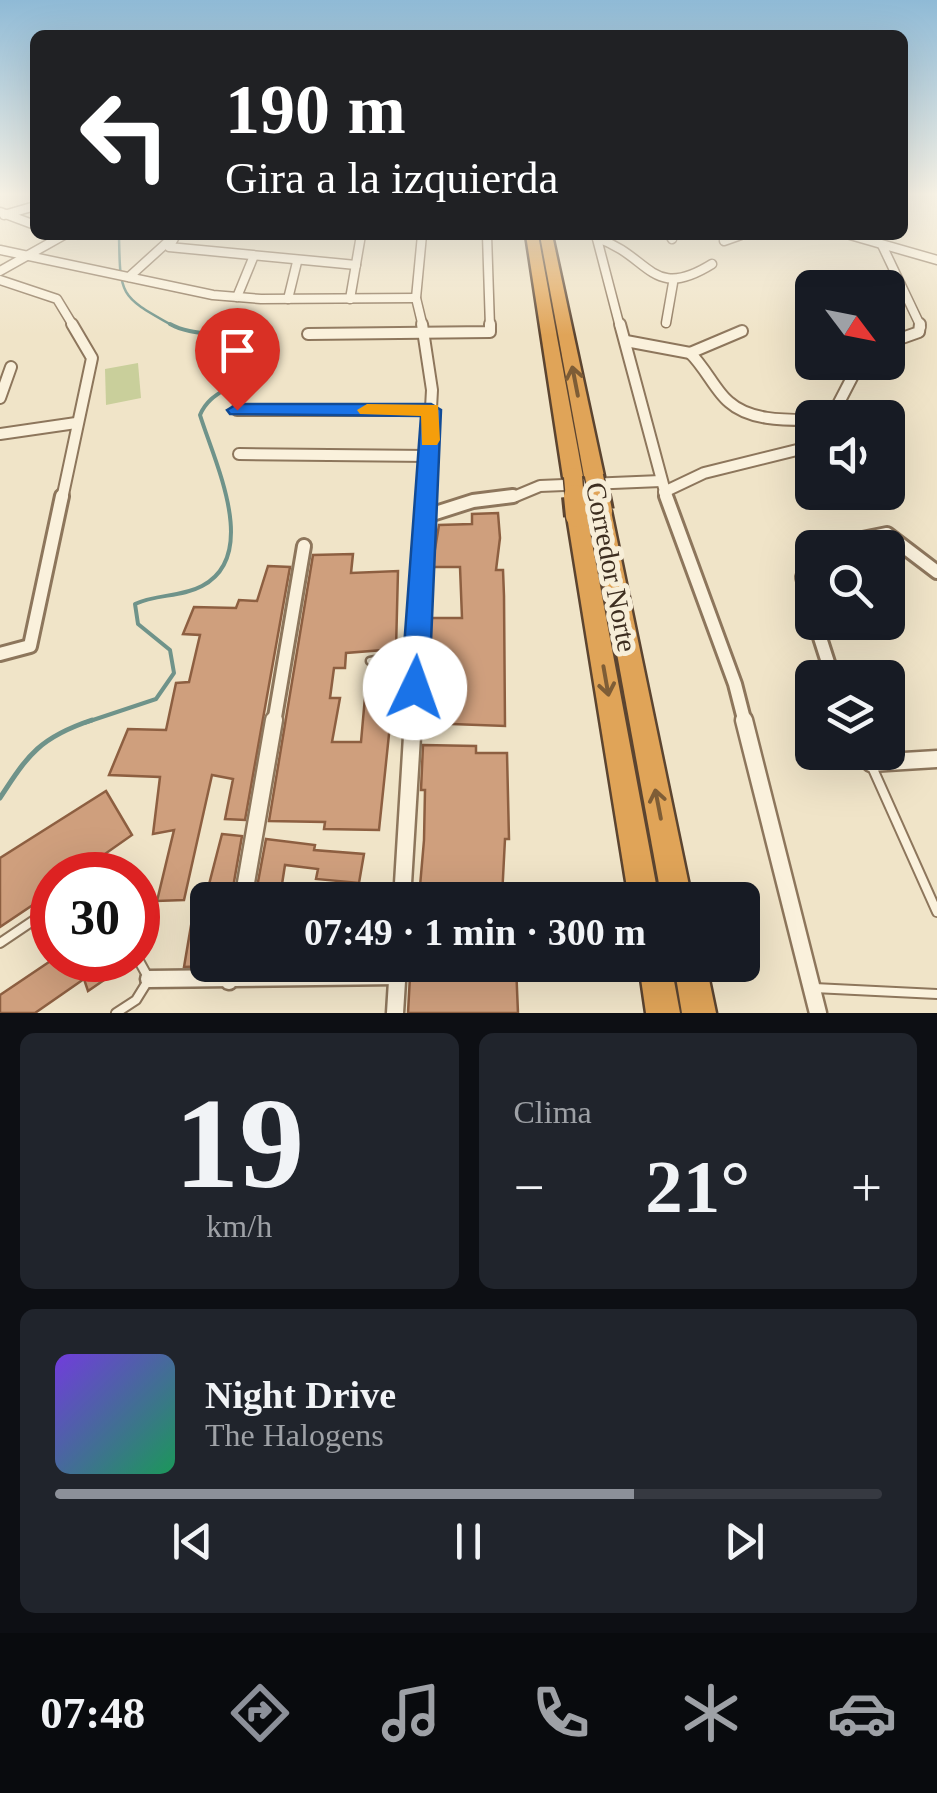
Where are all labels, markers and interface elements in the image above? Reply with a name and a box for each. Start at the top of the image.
icon: left [60,70,190,200]
text: 190 m [225,71,406,148]
text: Gira a la izquierda [225,153,559,203]
north arrow [795,270,905,380]
map controls [795,270,905,770]
pin [195,308,280,411]
icon: arrive [210,323,265,378]
one-way arrow [565,365,584,397]
button: sound [795,400,905,510]
street label: Corredor Norte [580,480,643,654]
button: search [795,530,905,640]
position arrow [363,636,467,740]
button: layers [795,660,905,770]
one-way arrow [597,664,616,697]
one-way arrow [648,789,667,821]
speed limit sign: 30 [30,852,160,982]
text: 07:49 · 1 min · 300 m [304,911,646,953]
text: 19 [174,1071,304,1215]
text: Clima [514,1094,592,1130]
text: 21° [645,1145,750,1228]
text: − [514,1157,545,1218]
text: + [851,1157,882,1218]
text: km/h [206,1208,272,1244]
text: Night Drive [205,1374,396,1416]
text: The Halogens [205,1417,384,1453]
icon: previous [165,1514,220,1569]
icon: pause [441,1514,496,1569]
icon: next [717,1514,772,1569]
icon: directions [225,1678,295,1748]
icon: music [376,1678,446,1748]
icon: phone [526,1678,596,1748]
icon: climate [676,1678,746,1748]
icon: car [827,1678,897,1748]
text: 07:48 [40,1688,145,1738]

